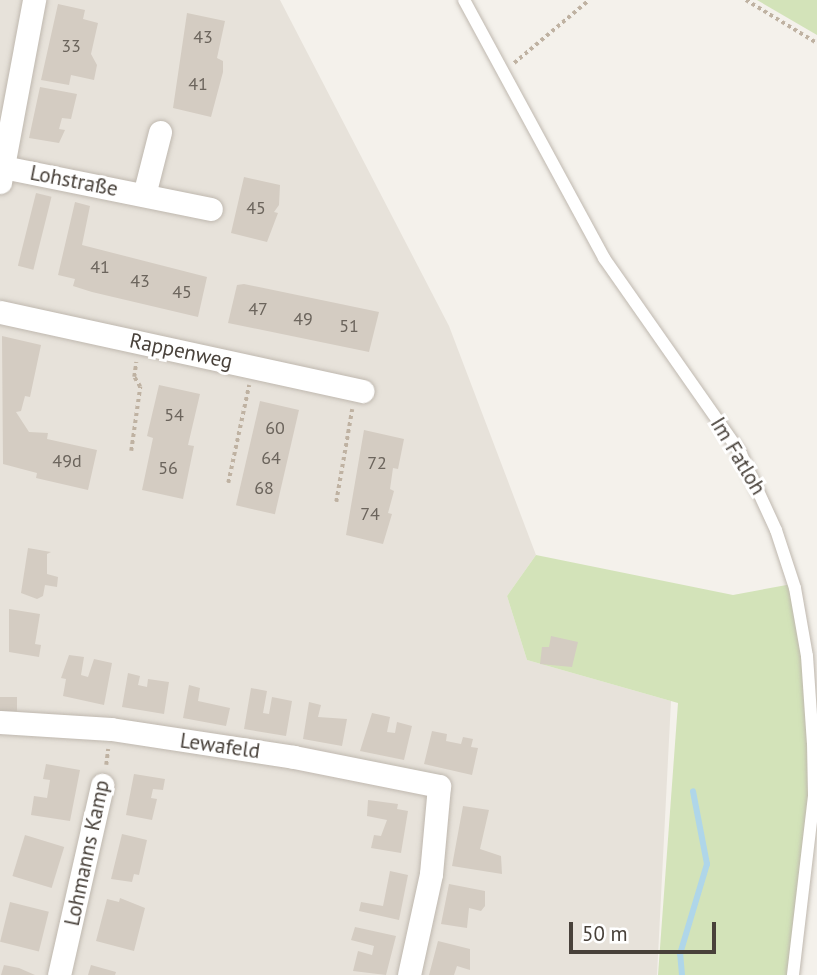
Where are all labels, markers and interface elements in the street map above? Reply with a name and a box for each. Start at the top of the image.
house number: 43 [193,26,213,48]
house number: 33 [61,35,81,57]
house number: 41 [188,73,208,95]
street label: Lohstraße [28,160,120,202]
house number: 45 [246,197,266,219]
house number: 41 [90,256,110,278]
house number: 43 [130,270,150,292]
house number: 45 [172,281,192,303]
house number: 47 [248,298,268,320]
house number: 49 [293,308,313,330]
house number: 51 [339,315,359,337]
street label: Rappenweg [127,328,235,374]
house number: 54 [164,404,184,426]
street label: Im Fatloh [705,413,771,499]
house number: 60 [265,417,285,439]
house number: 64 [261,447,281,469]
house number: 49d [52,450,82,472]
house number: 72 [367,452,387,474]
house number: 56 [158,457,178,479]
house number: 68 [254,477,274,499]
house number: 74 [360,503,380,525]
street label: Lewafeld [178,728,262,764]
street label: Lohmanns Kamp [59,778,115,928]
scale bar [572,908,719,952]
text: 50 m [582,920,628,947]

